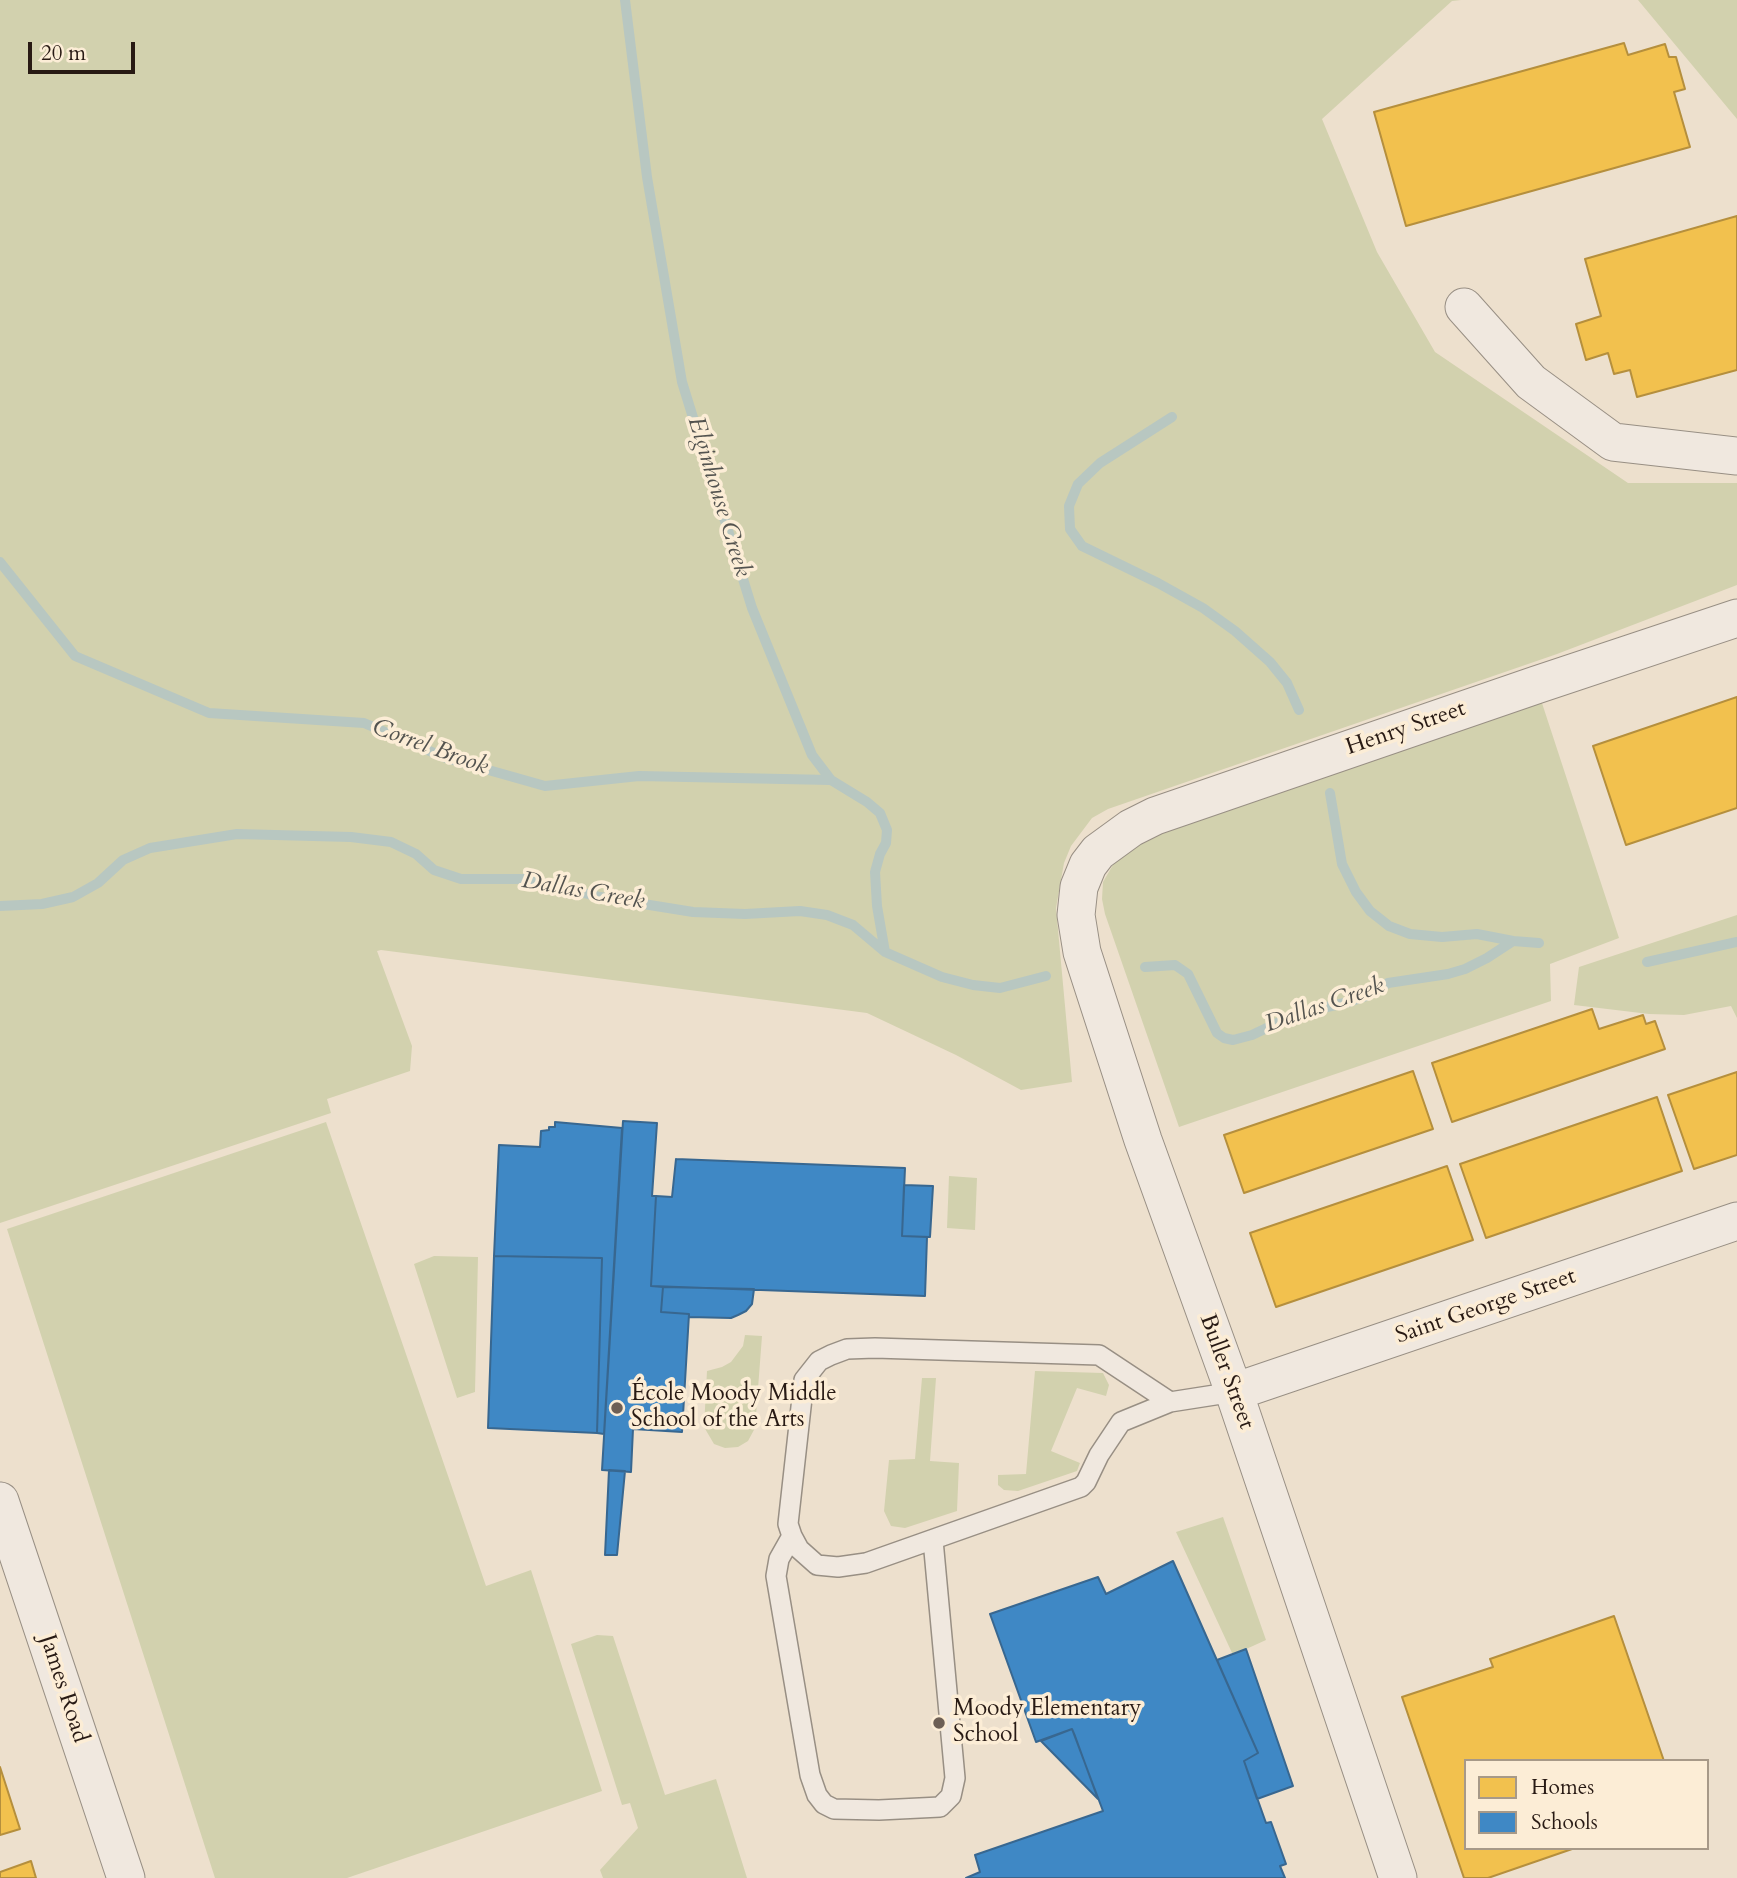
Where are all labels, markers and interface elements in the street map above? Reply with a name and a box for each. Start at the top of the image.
scale bar [32,28,138,72]
text: 20 m [41,39,86,68]
water label: Elginhouse Creek [680,414,756,580]
street label: Henry Street [1343,696,1469,762]
water label: Correl Brook [368,714,492,782]
water label: Dallas Creek [519,867,647,917]
water label: Dallas Creek [1262,972,1388,1040]
street label: Saint George Street [1392,1263,1580,1351]
street label: Buller Street [1192,1311,1260,1433]
place label: École Moody Middle School of the Arts [631,1381,837,1435]
marker: École Moody Middle School of the Arts [609,1400,625,1416]
street label: James Road [33,1631,93,1747]
place label: Moody Elementary School [953,1696,1141,1750]
marker: Moody Elementary School [931,1715,947,1731]
legend [1464,1759,1709,1850]
text: Homes [1531,1773,1594,1802]
text: Schools [1531,1808,1598,1837]

